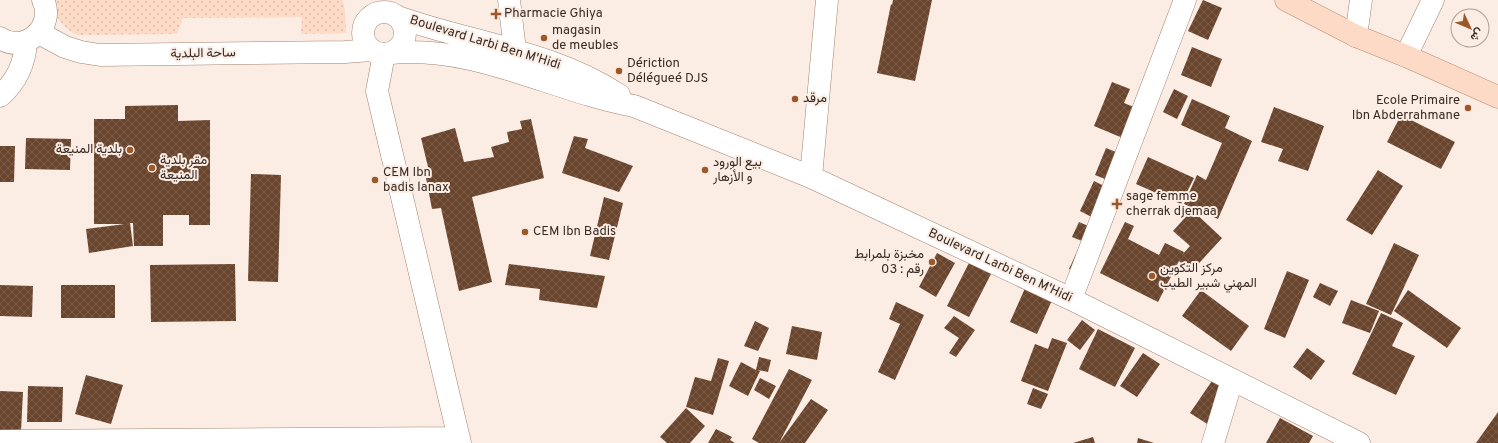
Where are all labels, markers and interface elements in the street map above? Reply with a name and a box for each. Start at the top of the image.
place label: Pharmacie Ghiya [504,6,603,22]
north arrow [1450,8,1490,48]
marker: Pharmacie Ghiya [491,9,501,19]
street label: Boulevard Larbi Ben M'Hidi [408,12,562,74]
place label: magasin de meubles [552,23,619,54]
text: ش [1467,25,1486,44]
marker: magasin de meubles [539,33,549,43]
street label: ساحة البلدية [170,45,236,63]
place label: Dériction Délégueé DJS [627,56,708,87]
marker: Dériction Délégueé DJS [614,66,624,76]
place label: مرقد [803,91,827,107]
place label: Ecole Primaire Ibn Abderrahmane [1352,93,1460,124]
marker: مرقد [790,94,800,104]
marker: Ecole Primaire Ibn Abderrahmane [1463,103,1473,113]
place label: بلدية المنيعة [56,142,122,158]
marker: بلدية المنيعة [125,145,135,155]
place label: مقر بلدية المنيعة [160,153,207,184]
place label: بيع الورود و الأزهار [712,155,762,186]
marker: مقر بلدية المنيعة [147,163,157,173]
place label: CEM Ibn badis lanax [383,165,449,196]
marker: بيع الورود و الأزهار [700,165,710,175]
marker: CEM Ibn badis lanax [370,175,380,185]
place label: sage femme cherrak djemaa [1126,189,1217,220]
marker: sage femme cherrak djemaa [1111,198,1123,210]
place label: CEM Ibn Badis [533,224,616,240]
street label: Boulevard Larbi Ben M'Hidi [925,226,1075,306]
marker: CEM Ibn Badis [520,227,530,237]
place label: مخبزة بلمرابط رقم : 03 [854,247,924,278]
marker: مخبزة بلمرابط رقم : 03 [927,257,937,267]
place label: مركز التكوين المهني شبير الطيب [1160,261,1257,293]
marker: مركز التكوين المهني شبير الطيب [1147,271,1157,281]

